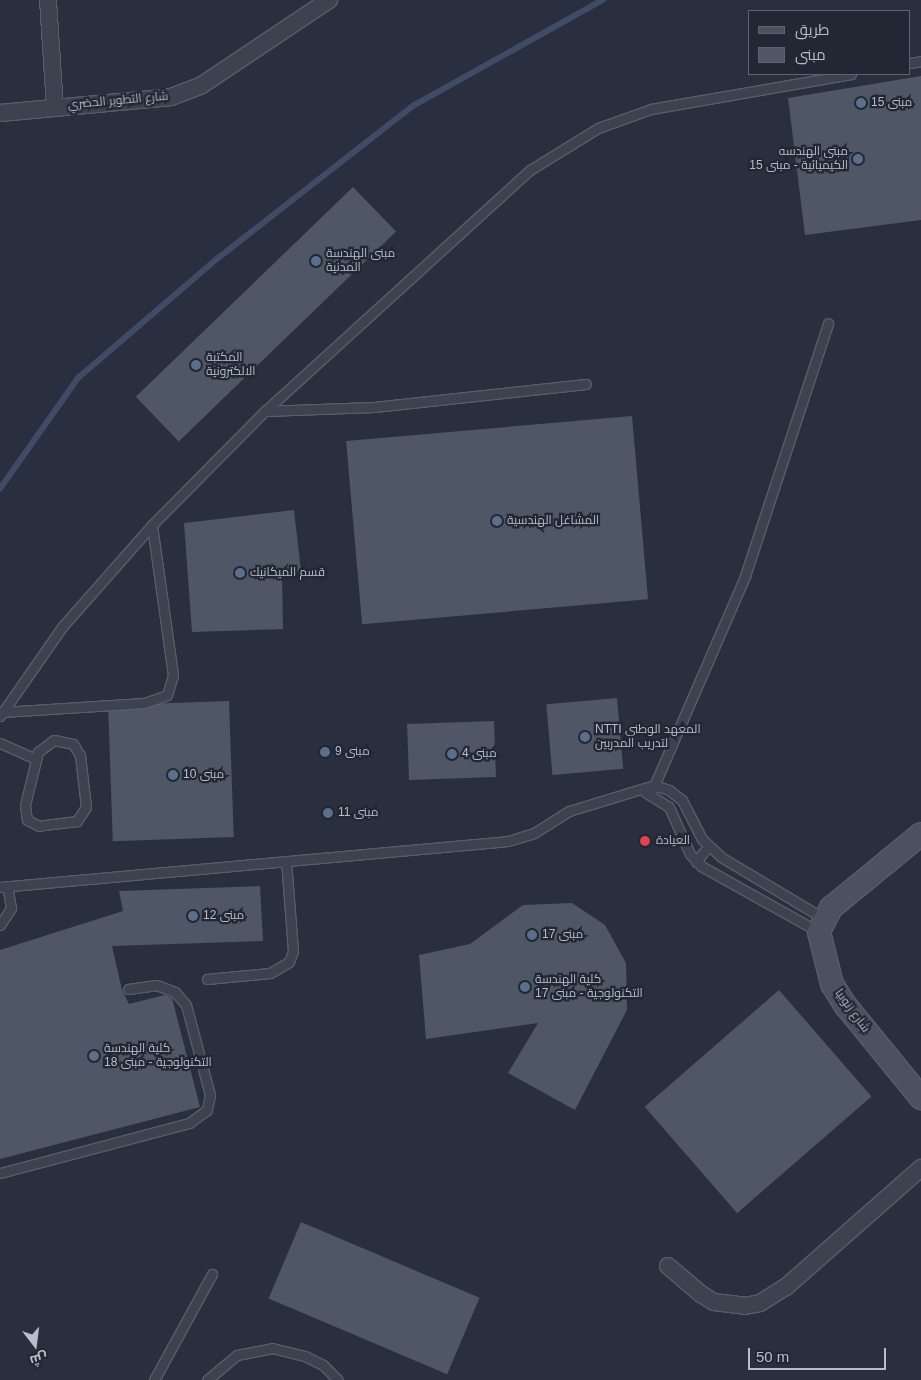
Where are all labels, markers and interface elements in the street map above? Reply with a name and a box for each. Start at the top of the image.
legend [748,10,911,75]
text: طريق [795,21,829,38]
text: مبنى [795,46,826,63]
street label: شارع التطوير الحضري [67,89,169,113]
place label: مبنى 15 [871,96,912,110]
marker: مبنى 15 [855,97,867,109]
place label: مبنى الهندسه الكيميائية - مبنى 15 [749,145,848,173]
marker: مبنى الهندسه الكيميائية - مبنى 15 [852,153,864,165]
place label: مبنى الهندسة المدنية [326,247,395,275]
marker: مبنى الهندسة المدنية [310,255,322,267]
place label: المكتبة الالكترونية [206,351,255,379]
marker: المكتبة الالكترونية [190,359,202,371]
place label: المشاغل الهندسية [507,514,599,528]
marker: المشاغل الهندسية [491,515,503,527]
place label: قسم الميكانيك [250,566,325,580]
marker: قسم الميكانيك [234,567,246,579]
place label: NTTI المعهد الوطني لتدريب المدربين [595,723,701,751]
marker: NTTI المعهد الوطني لتدريب المدربين [579,731,591,743]
place label: مبنى 9 [335,745,370,759]
marker: مبنى 9 [319,746,331,758]
place label: مبنى 4 [462,747,497,761]
marker: مبنى 4 [446,748,458,760]
place label: مبنى 10 [183,768,224,782]
marker: مبنى 10 [167,769,179,781]
place label: مبنى 11 [338,806,378,820]
marker: مبنى 11 [322,807,334,819]
marker: العيادة [638,834,652,848]
place label: العيادة [656,834,690,848]
place label: مبنى 12 [203,909,244,923]
marker: مبنى 12 [187,910,199,922]
place label: مبنى 17 [542,928,583,942]
marker: مبنى 17 [526,929,538,941]
place label: كلية الهندسة التكنولوجية - مبنى 17 [535,973,643,1001]
marker: كلية الهندسة التكنولوجية - مبنى 17 [519,981,531,993]
street label: شارع زنوبيا [831,986,873,1036]
place label: كلية الهندسة التكنولوجية - مبنى 18 [104,1042,212,1070]
marker: كلية الهندسة التكنولوجية - مبنى 18 [88,1050,100,1062]
north arrow [10,1320,60,1370]
scale bar [751,1338,888,1370]
text: 50 m [756,1348,789,1365]
text: ش [28,1349,50,1370]

